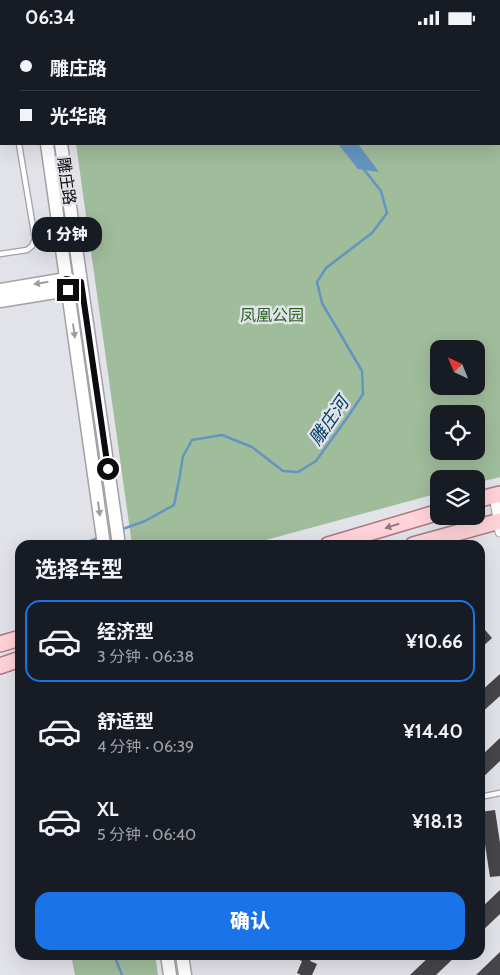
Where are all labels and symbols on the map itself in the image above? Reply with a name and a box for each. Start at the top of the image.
street label: 雕庄路 [54,156,79,206]
callout: 1 分钟 [33,217,103,253]
route end [57,279,79,301]
one-way arrow [32,280,48,288]
park label: 凤凰公园 [240,306,304,325]
one-way arrow [70,323,78,339]
north arrow [430,340,485,395]
water label: 雕庄河 [305,390,355,449]
route start [97,458,119,480]
one-way arrow [96,501,104,517]
one-way arrow [384,522,399,530]

